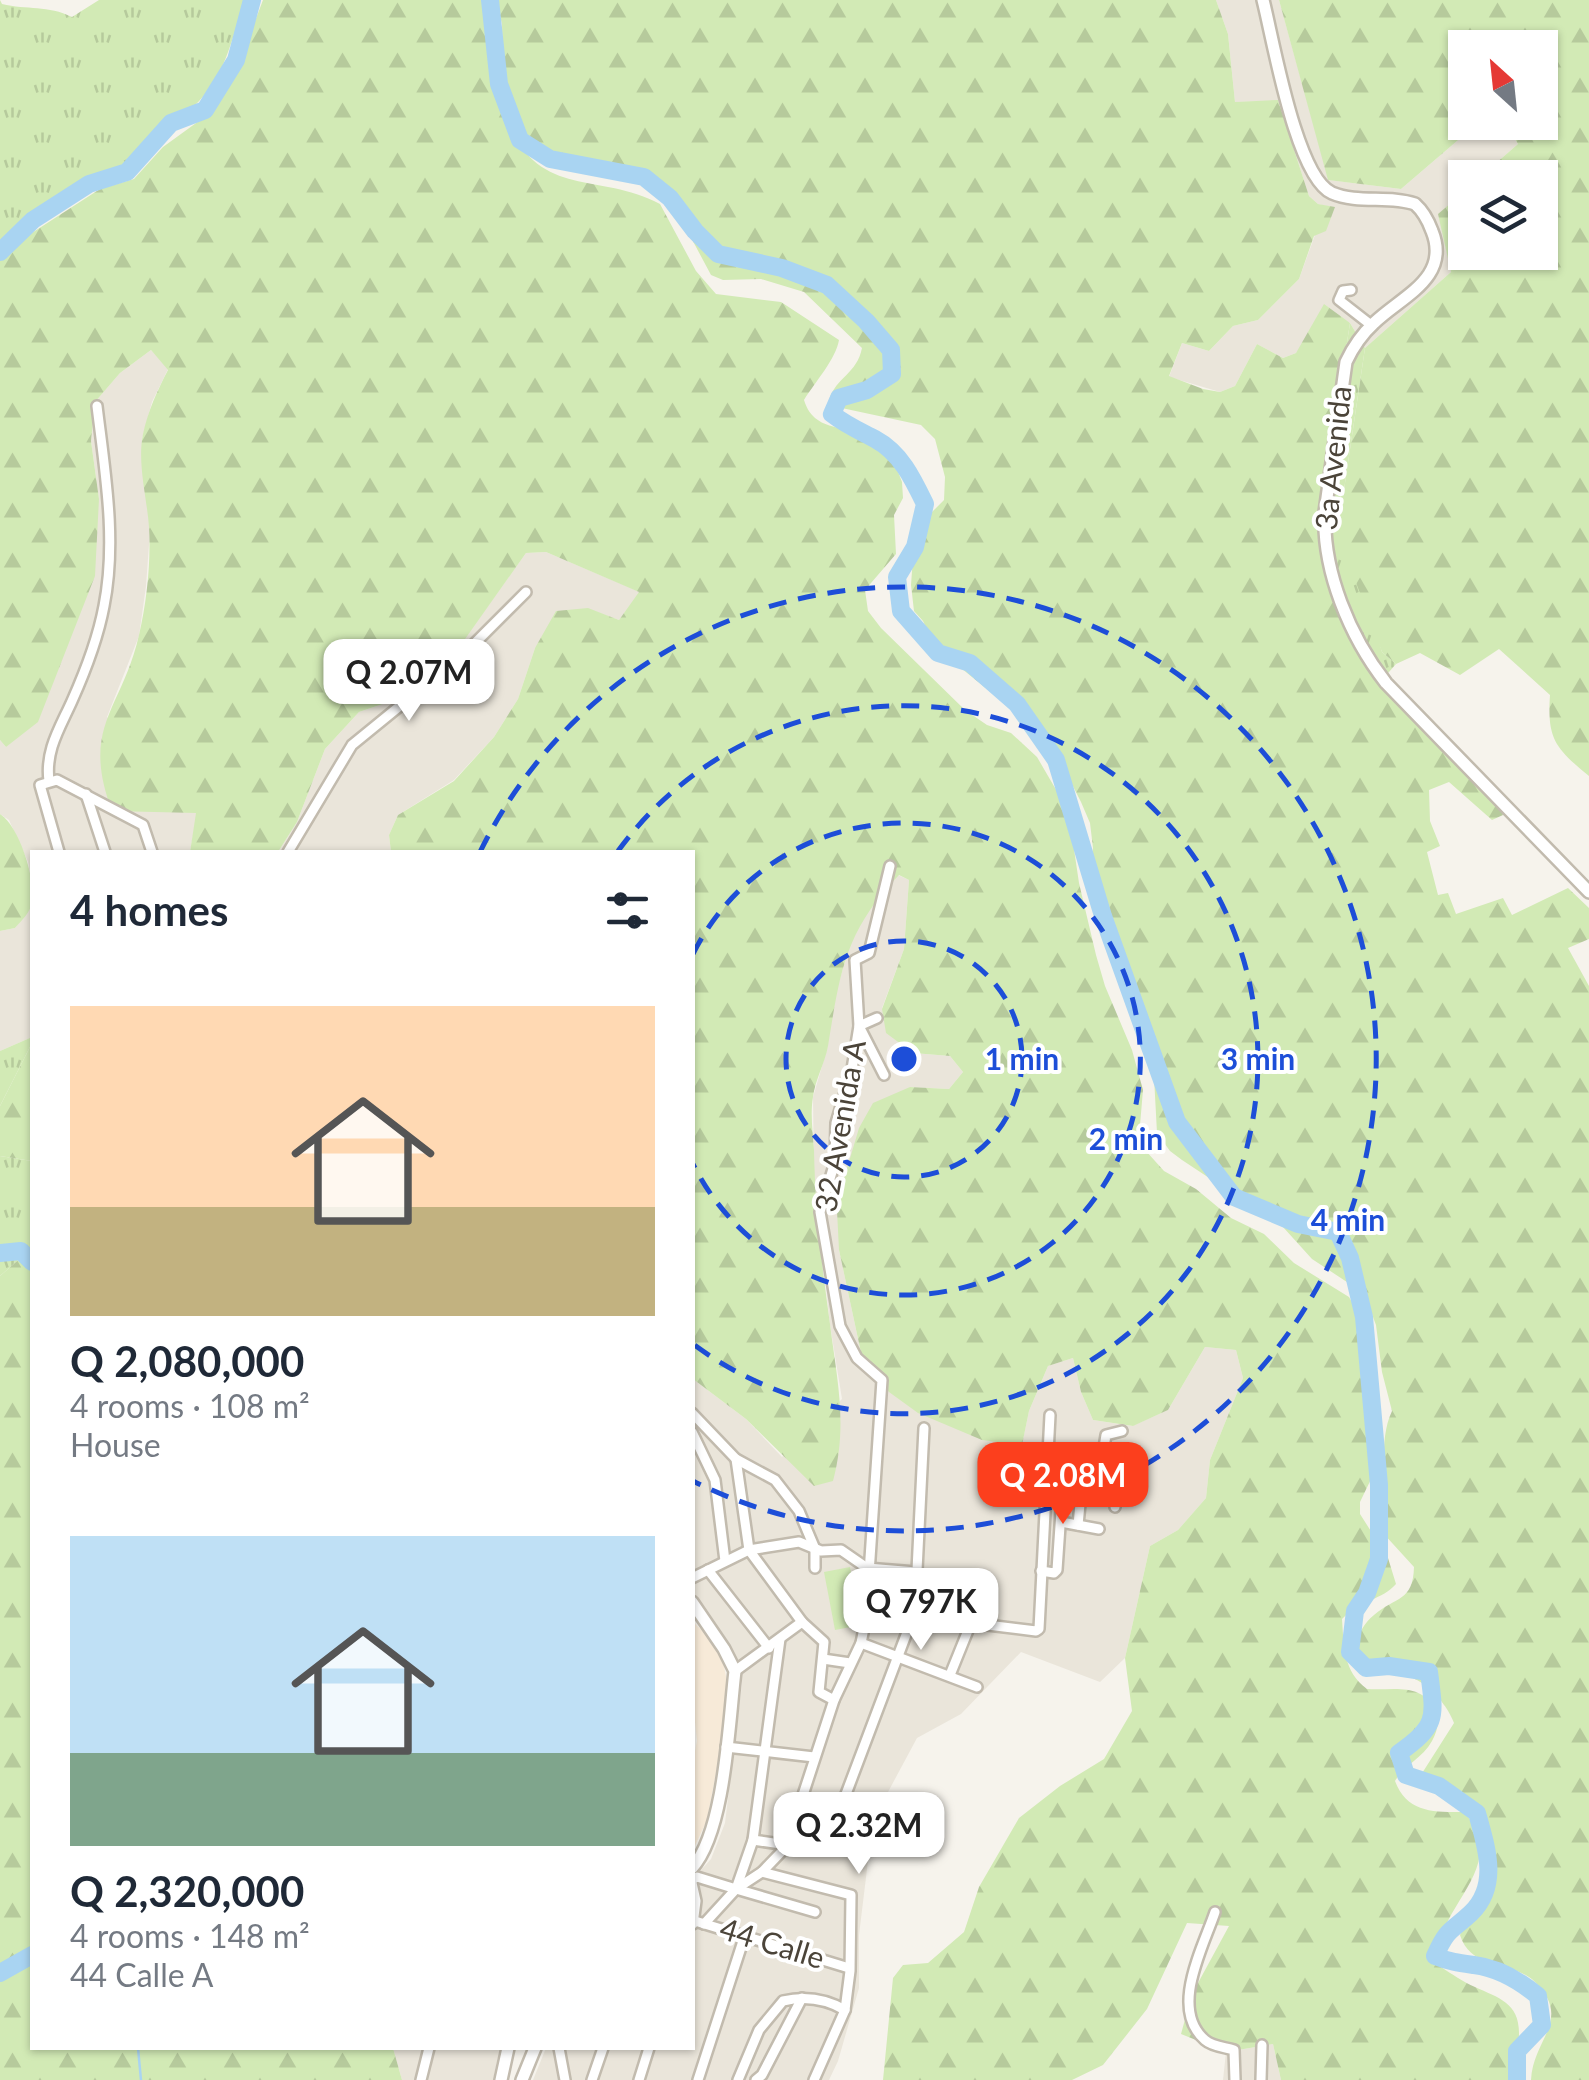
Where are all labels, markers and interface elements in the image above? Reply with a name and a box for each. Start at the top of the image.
north arrow [1448,30,1558,140]
map controls [1448,30,1558,270]
button: layers [1448,160,1558,270]
street label: 3a Avenida [1307,384,1357,532]
pin: Q 2.07M [317,639,501,724]
text: Q 2.07M [345,652,473,691]
icon: filters [600,883,655,938]
text: 4 homes [70,885,228,935]
street label: 32 Avenida A [806,1036,872,1215]
text: 1 min [985,1040,1059,1076]
text: 3 min [1221,1040,1295,1076]
centre of rings [886,1041,922,1077]
icon: home [273,1071,453,1251]
text: 2 min [1089,1120,1163,1156]
text: 4 min [1311,1201,1385,1237]
text: Q 2,080,000 [70,1336,304,1386]
text: 4 rooms · 108 m² [70,1386,310,1425]
text: House [70,1425,161,1464]
pin: Q 2.08M [971,1442,1155,1527]
text: Q 2.08M [999,1455,1127,1494]
pin: Q 797K [840,1568,1002,1653]
text: Q 797K [865,1581,977,1620]
icon: home [273,1601,453,1781]
pin: Q 2.32M [767,1792,951,1877]
text: Q 2.32M [795,1805,923,1844]
text: Q 2,320,000 [70,1866,304,1916]
street label: 44 Calle [716,1909,829,1975]
text: 4 rooms · 148 m² [70,1916,310,1955]
text: 44 Calle A [70,1955,213,1994]

